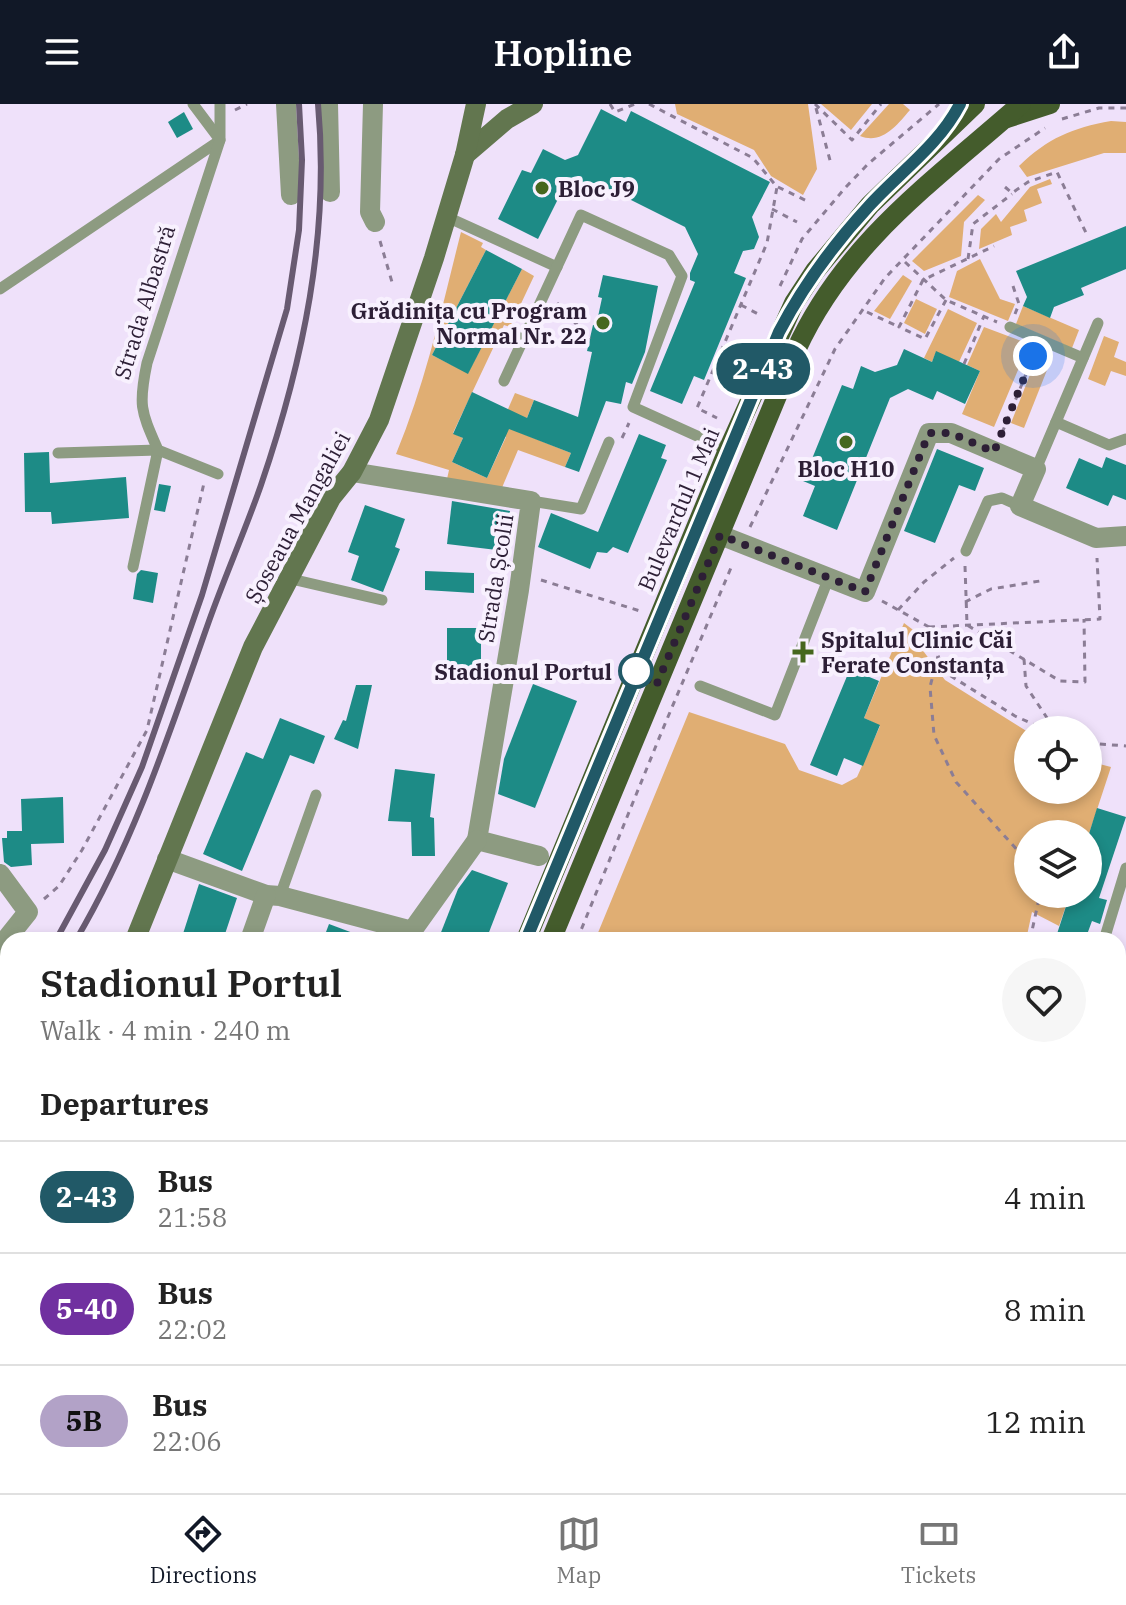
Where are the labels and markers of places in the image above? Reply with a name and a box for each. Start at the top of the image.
place label: Bloc J9 [558,174,635,203]
marker: Bloc J9 [533,179,551,197]
place label: Grădinița cu Program Normal Nr. 22 [350,296,587,350]
marker: Grădinița cu Program Normal Nr. 22 [594,314,612,332]
marker: Bloc H10 [837,433,855,451]
place label: Bloc H10 [798,454,894,483]
place label: Spitalul Clinic Căi Ferate Constanța [821,625,1013,680]
marker: Spitalul Clinic Căi Ferate Constanța [792,641,814,663]
marker: Stadionul Portul [619,654,653,688]
place label: Stadionul Portul [434,657,612,686]

